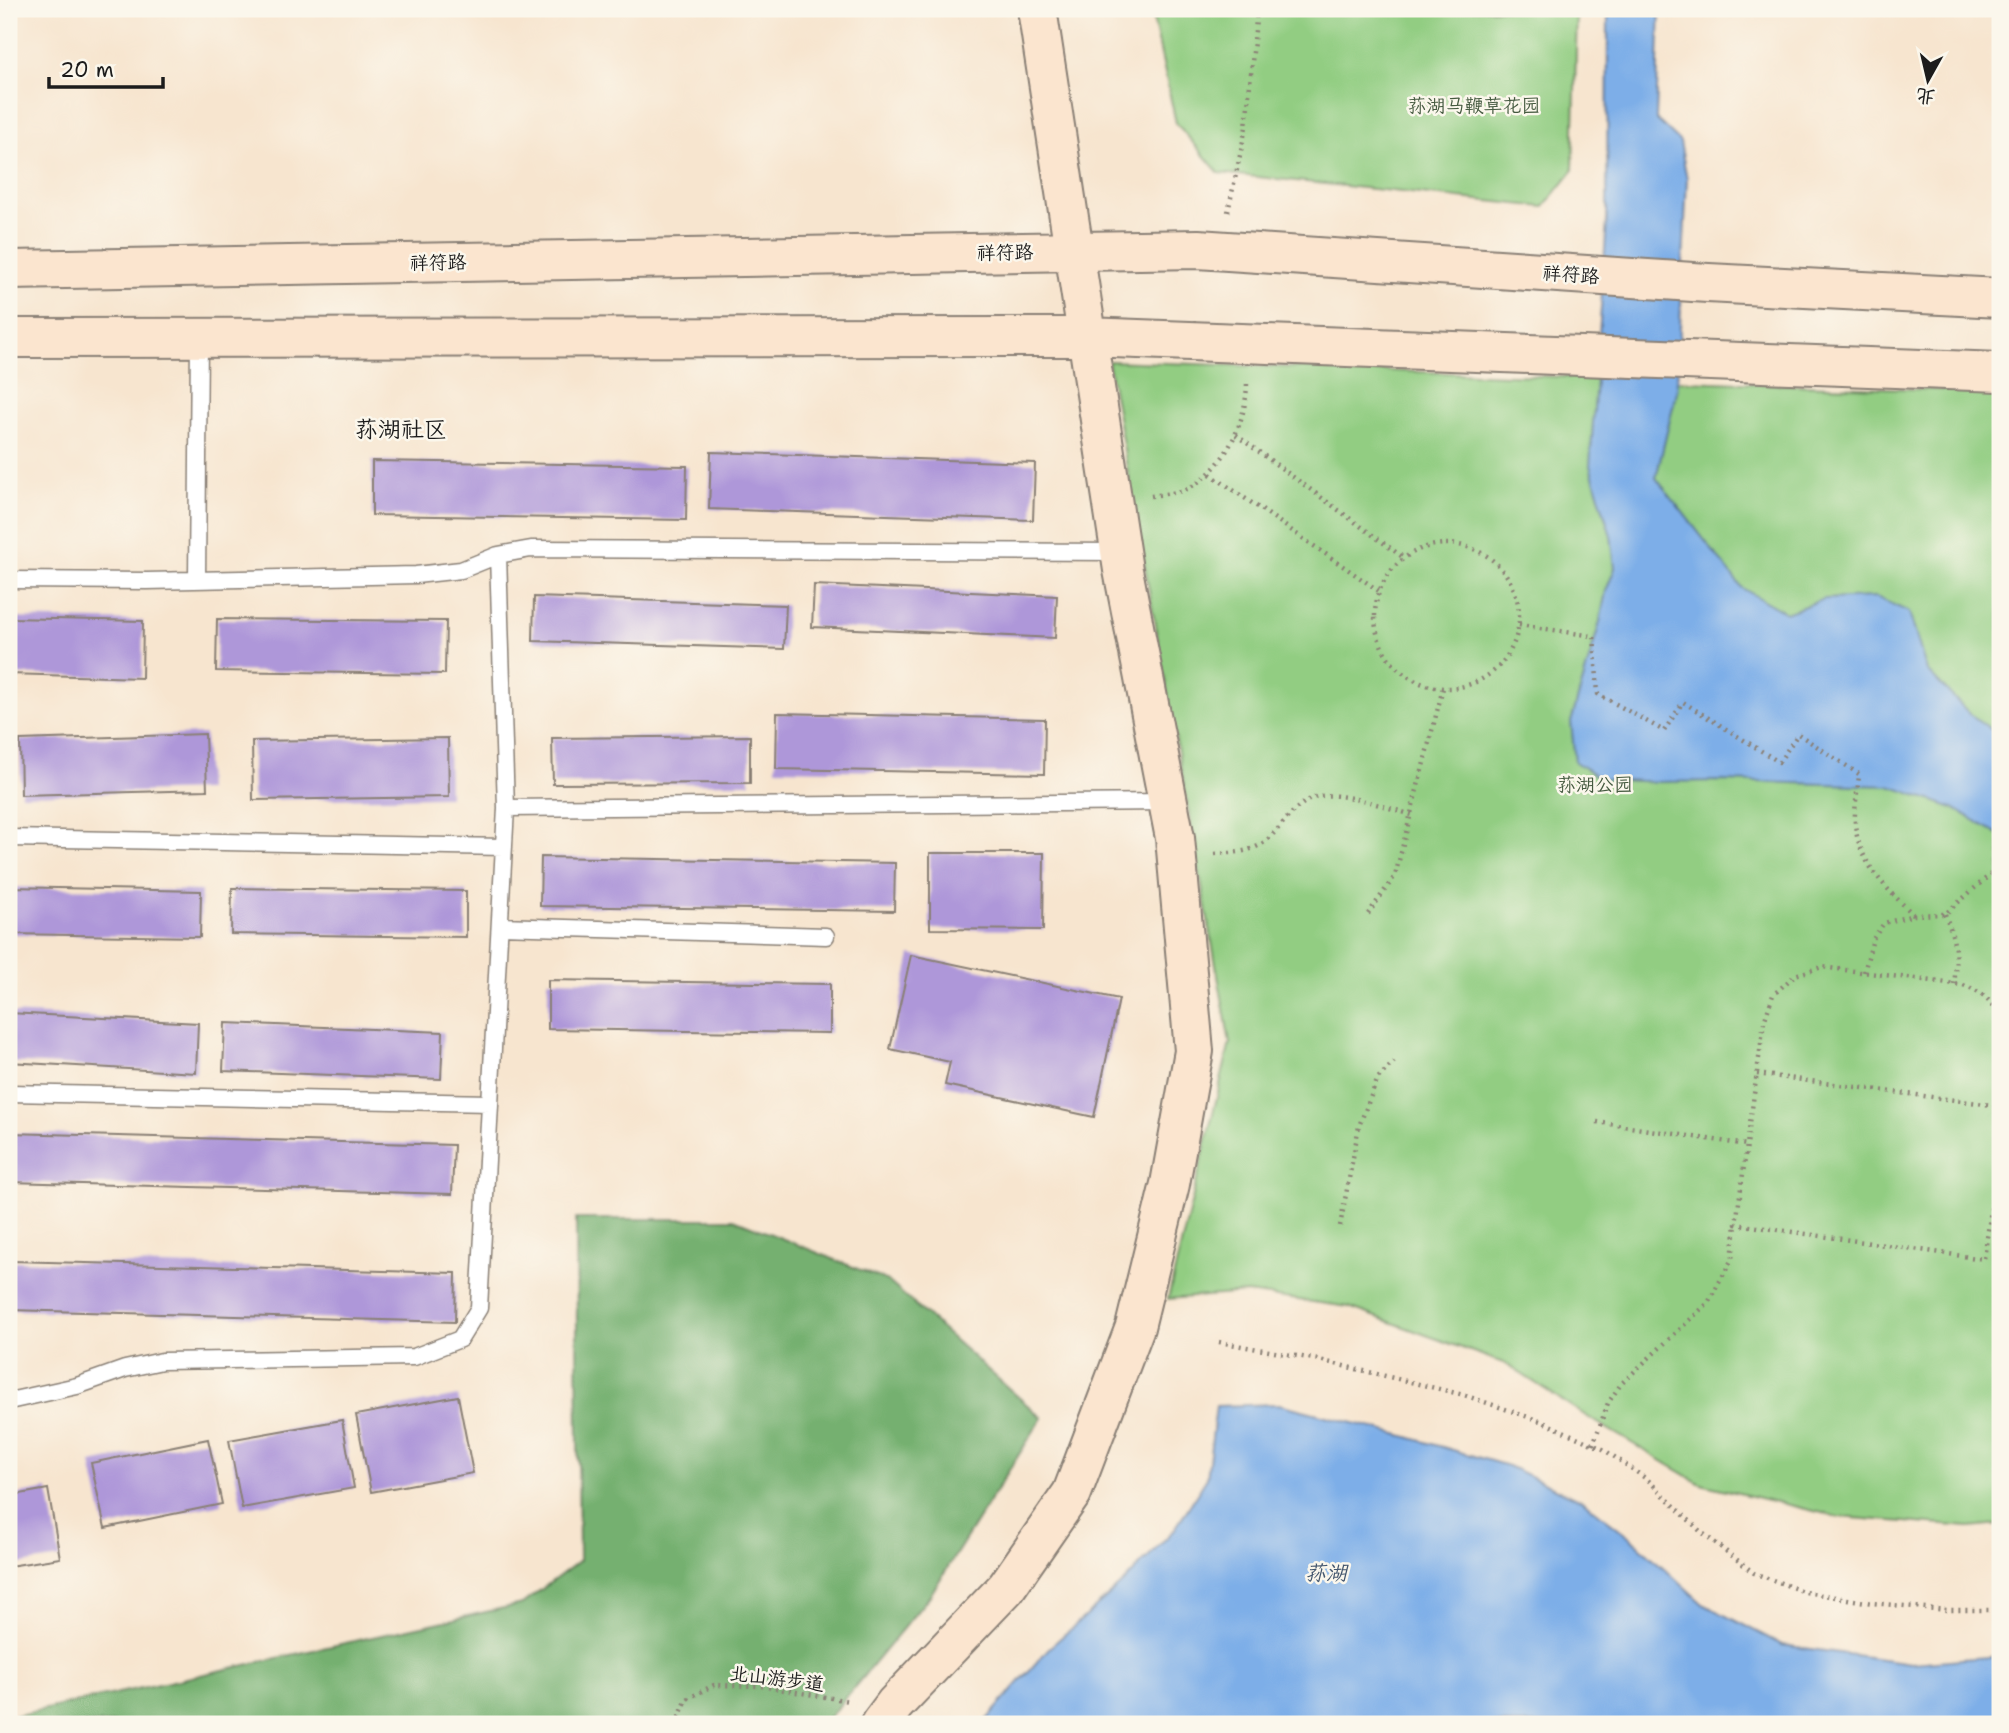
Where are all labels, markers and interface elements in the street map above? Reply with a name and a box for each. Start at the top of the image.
scale bar [49,46,163,90]
north arrow [1894,46,1964,116]
text: 20 m [60,56,114,84]
text: 北 [1915,83,1937,110]
park label: 荪湖马鞭草花园 [1407,93,1541,118]
street label: 祥符路 [976,240,1034,265]
street label: 祥符路 [409,250,467,275]
street label: 祥符路 [1542,260,1600,289]
district label: 荪湖社区 [355,414,447,444]
park label: 荪湖公园 [1557,772,1633,797]
water label: 荪湖 [1305,1559,1349,1587]
street label: 北山游步道 [728,1660,826,1697]

